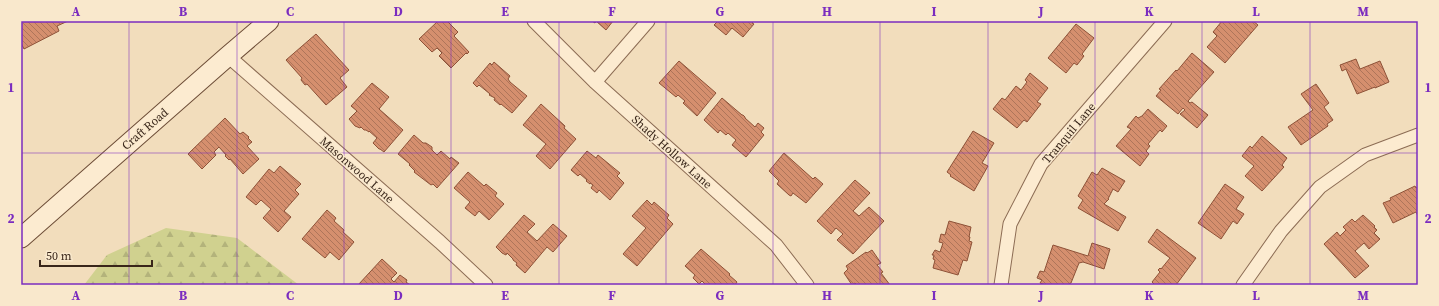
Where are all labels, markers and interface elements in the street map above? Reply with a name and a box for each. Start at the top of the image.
text: A [72,3,81,20]
text: B [179,3,188,20]
text: C [286,3,294,20]
text: D [393,3,403,20]
text: E [501,3,509,20]
text: F [608,3,616,20]
text: G [716,3,725,20]
text: H [822,3,832,20]
text: I [931,3,937,20]
text: J [1037,3,1044,20]
text: K [1144,3,1154,20]
text: L [1252,3,1260,20]
text: M [1357,3,1369,20]
text: 1 [7,79,15,96]
text: 1 [1424,79,1432,96]
street label: Tranquil Lane [1039,99,1099,167]
street label: Craft Road [118,104,172,154]
street label: Shady Hollow Lane [628,112,716,192]
street label: Masonwood Lane [316,133,398,207]
text: 2 [7,210,15,227]
text: 2 [1424,210,1432,227]
scale bar [40,242,152,268]
text: 50 m [46,248,72,264]
text: A [72,287,81,304]
text: B [179,287,188,304]
text: C [286,287,294,304]
text: D [393,287,403,304]
text: E [501,287,509,304]
text: F [608,287,616,304]
text: G [716,287,725,304]
text: H [822,287,832,304]
text: I [931,287,937,304]
text: J [1037,287,1044,304]
text: K [1144,287,1154,304]
text: L [1252,287,1260,304]
text: M [1357,287,1369,304]

